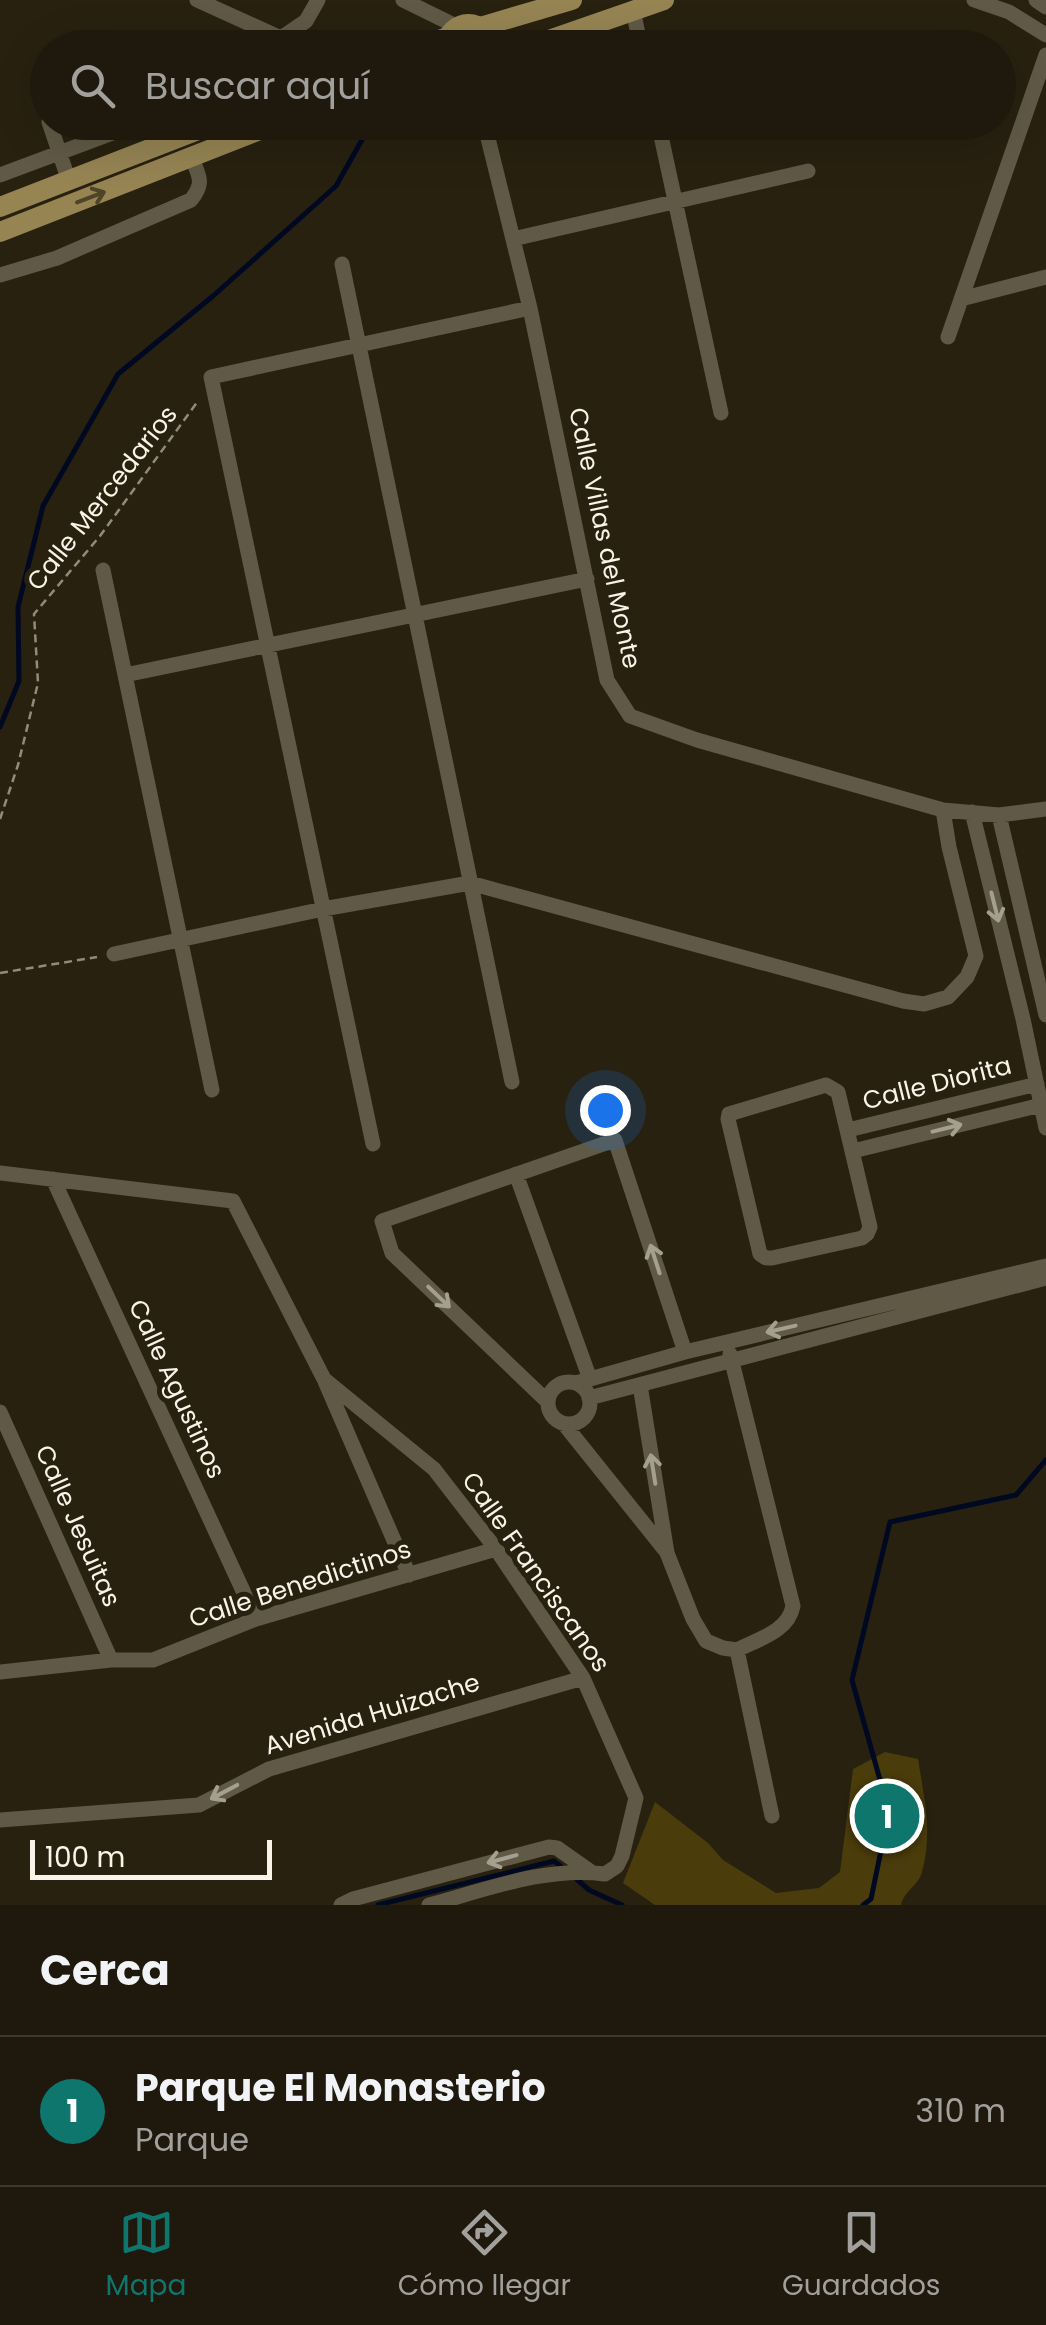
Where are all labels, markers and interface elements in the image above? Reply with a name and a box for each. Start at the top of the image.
search box [30,30,1016,140]
icon: search [65,58,120,113]
text: Buscar aquí [145,59,371,112]
one-way arrow [75,187,106,205]
street label: Calle Mercedarios [19,398,185,598]
street label: Calle Villas del Monte [560,404,650,672]
one-way arrow [987,891,1006,922]
street label: Calle Diorita [859,1048,1015,1118]
your location [580,1085,631,1136]
one-way arrow [930,1118,962,1136]
one-way arrow [644,1244,662,1275]
one-way arrow [426,1285,450,1309]
street label: Calle Agustinos [120,1294,234,1484]
one-way arrow [766,1321,798,1339]
street label: Calle Jesuitas [27,1440,129,1612]
one-way arrow [644,1453,662,1486]
street label: Calle Franciscanos [454,1465,618,1679]
street label: Calle Benedictinos [184,1532,416,1636]
street label: Avenida Huizache [260,1665,484,1763]
pin: 1 [854,1778,920,1854]
one-way arrow [209,1783,239,1803]
scale bar [30,1835,272,1880]
text: 100 m [45,1838,125,1877]
one-way arrow [487,1851,518,1870]
text: Cerca [40,1941,170,2000]
text: Parque El Monasterio [135,2061,546,2114]
text: 1 [66,2088,79,2133]
text: 310 m [915,2088,1006,2133]
text: Parque [135,2117,249,2162]
tab: Mapa [106,2205,186,2307]
tab: Cómo llegar [398,2205,571,2307]
tab: Guardados [782,2205,940,2307]

